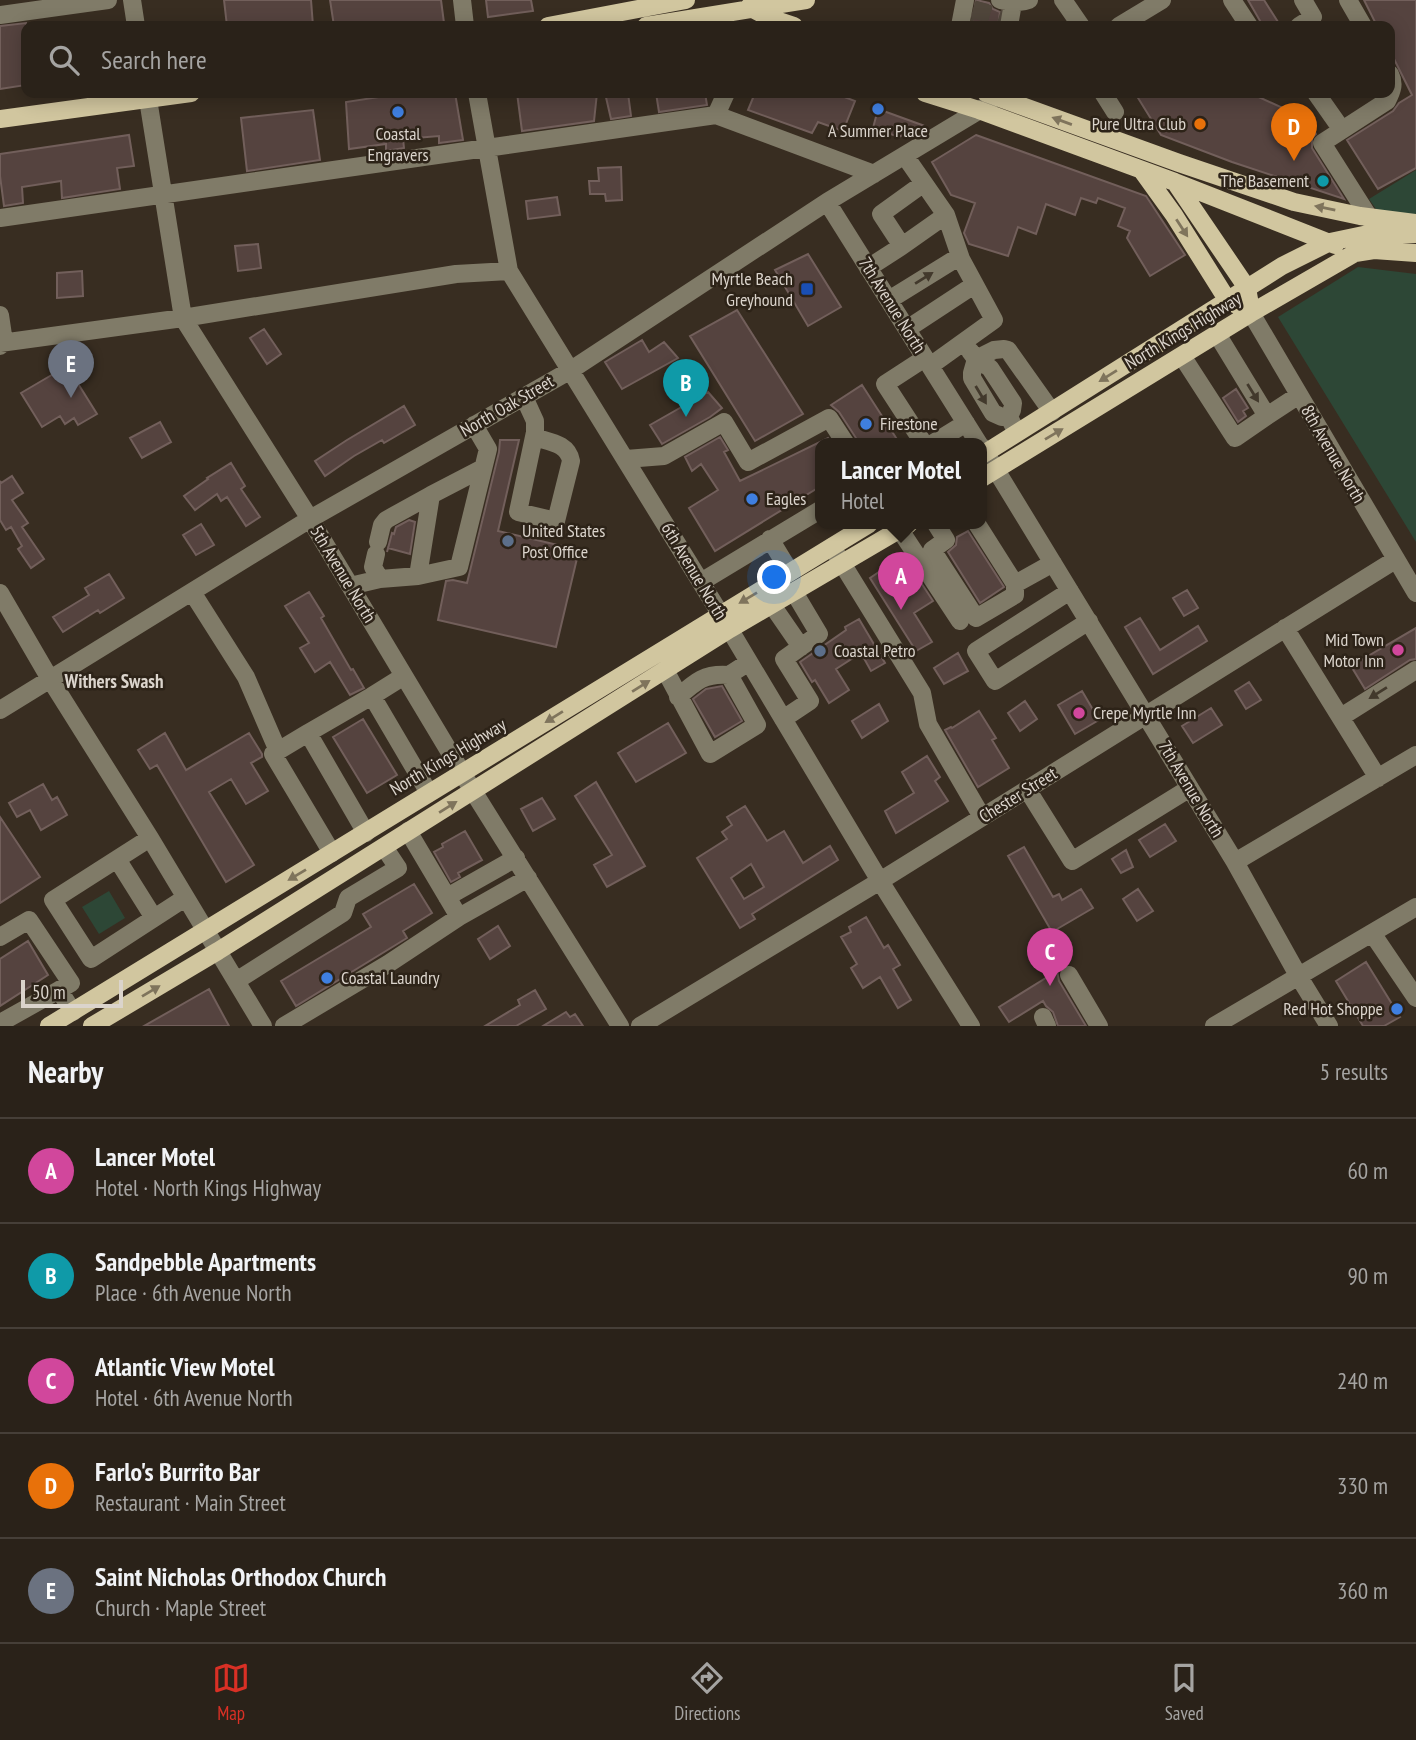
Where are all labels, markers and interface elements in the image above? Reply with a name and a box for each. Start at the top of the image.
search box [21,21,1395,98]
icon: search [45,41,83,79]
text: Search here [101,43,207,76]
marker: A Summer Place [870,101,886,117]
pin: D [1271,103,1317,161]
marker: Coastal Engravers [390,104,406,120]
place label: Pure Ultra Club [1092,112,1186,135]
one-way arrow [1052,115,1073,126]
marker: Pure Ultra Club [1192,116,1208,132]
place label: A Summer Place [828,119,928,142]
place label: Coastal Engravers [368,122,428,166]
place label: The Basement [1221,169,1309,192]
marker: The Basement [1315,173,1331,189]
one-way arrow [1314,202,1336,213]
one-way arrow [1176,218,1189,237]
street label: 7th Avenue North [854,252,931,357]
place label: Myrtle Beach Greyhound [712,267,793,311]
one-way arrow [915,271,934,284]
marker: Myrtle Beach Greyhound [799,281,815,297]
street label: North Kings Highway [1120,287,1245,374]
pin: E [48,340,94,398]
pin: B [663,359,709,417]
street label: North Oak Street [456,370,558,442]
one-way arrow [1099,370,1118,383]
one-way arrow [1246,383,1259,402]
one-way arrow [975,385,987,404]
street label: 8th Avenue North [1296,401,1371,507]
place label: Firestone [880,412,938,435]
marker: Firestone [858,416,874,432]
one-way arrow [1044,427,1064,440]
popup [815,438,987,529]
text: Lancer Motel [841,453,961,486]
text: Hotel [841,486,884,515]
place label: Eagles [766,487,806,510]
marker: Eagles [744,491,760,507]
street label: 6th Avenue North [656,518,732,624]
place label: United States Post Office [522,519,605,563]
street label: 5th Avenue North [305,521,381,627]
marker: United States Post Office [500,533,516,549]
pin: A [878,552,924,610]
your location [757,560,791,594]
one-way arrow [738,592,757,605]
place label: Mid Town Motor Inn [1323,628,1384,672]
place label: Coastal Petro [834,639,916,662]
marker: Mid Town Motor Inn [1390,642,1406,658]
marker: Coastal Petro [812,643,828,659]
district label: Withers Swash [64,669,163,693]
one-way arrow [631,679,650,692]
one-way arrow [1369,687,1388,700]
place label: Crepe Myrtle Inn [1093,701,1196,724]
marker: Crepe Myrtle Inn [1071,705,1087,721]
one-way arrow [544,711,563,723]
street label: North Kings Highway [385,713,510,800]
street label: 7th Avenue North [1153,736,1229,841]
street label: Chester Street [974,762,1061,828]
one-way arrow [438,800,458,813]
one-way arrow [288,868,307,881]
pin: C [1027,928,1073,986]
place label: Coastal Laundry [341,966,440,989]
marker: Coastal Laundry [319,970,335,986]
scale bar [21,977,122,1009]
text: 50 m [32,980,66,1004]
one-way arrow [141,985,160,997]
place label: Red Hot Shoppe [1283,997,1383,1020]
marker: Red Hot Shoppe [1389,1001,1405,1017]
text: Nearby [28,1052,103,1091]
text: 5 results [1320,1057,1388,1086]
text: Lancer Motel [95,1140,215,1173]
text: A [45,1156,57,1185]
text: 60 m [1347,1156,1388,1185]
text: Hotel · North Kings Highway [95,1173,321,1202]
text: Sandpebble Apartments [95,1245,316,1278]
text: B [45,1261,57,1290]
text: 90 m [1347,1261,1388,1290]
text: Place · 6th Avenue North [95,1278,292,1307]
text: Atlantic View Motel [95,1350,275,1383]
text: C [46,1366,56,1395]
text: 240 m [1337,1366,1388,1395]
text: Hotel · 6th Avenue North [95,1383,293,1412]
text: Farlo's Burrito Bar [95,1455,260,1488]
text: D [45,1471,57,1500]
text: 330 m [1337,1471,1388,1500]
text: Restaurant · Main Street [95,1488,286,1517]
text: Saint Nicholas Orthodox Church [95,1560,386,1593]
text: E [46,1576,56,1605]
text: 360 m [1337,1576,1388,1605]
text: Church · Maple Street [95,1593,266,1622]
tab: Map [212,1659,250,1725]
tab: Directions [674,1659,740,1725]
tab: Saved [1165,1659,1204,1725]

